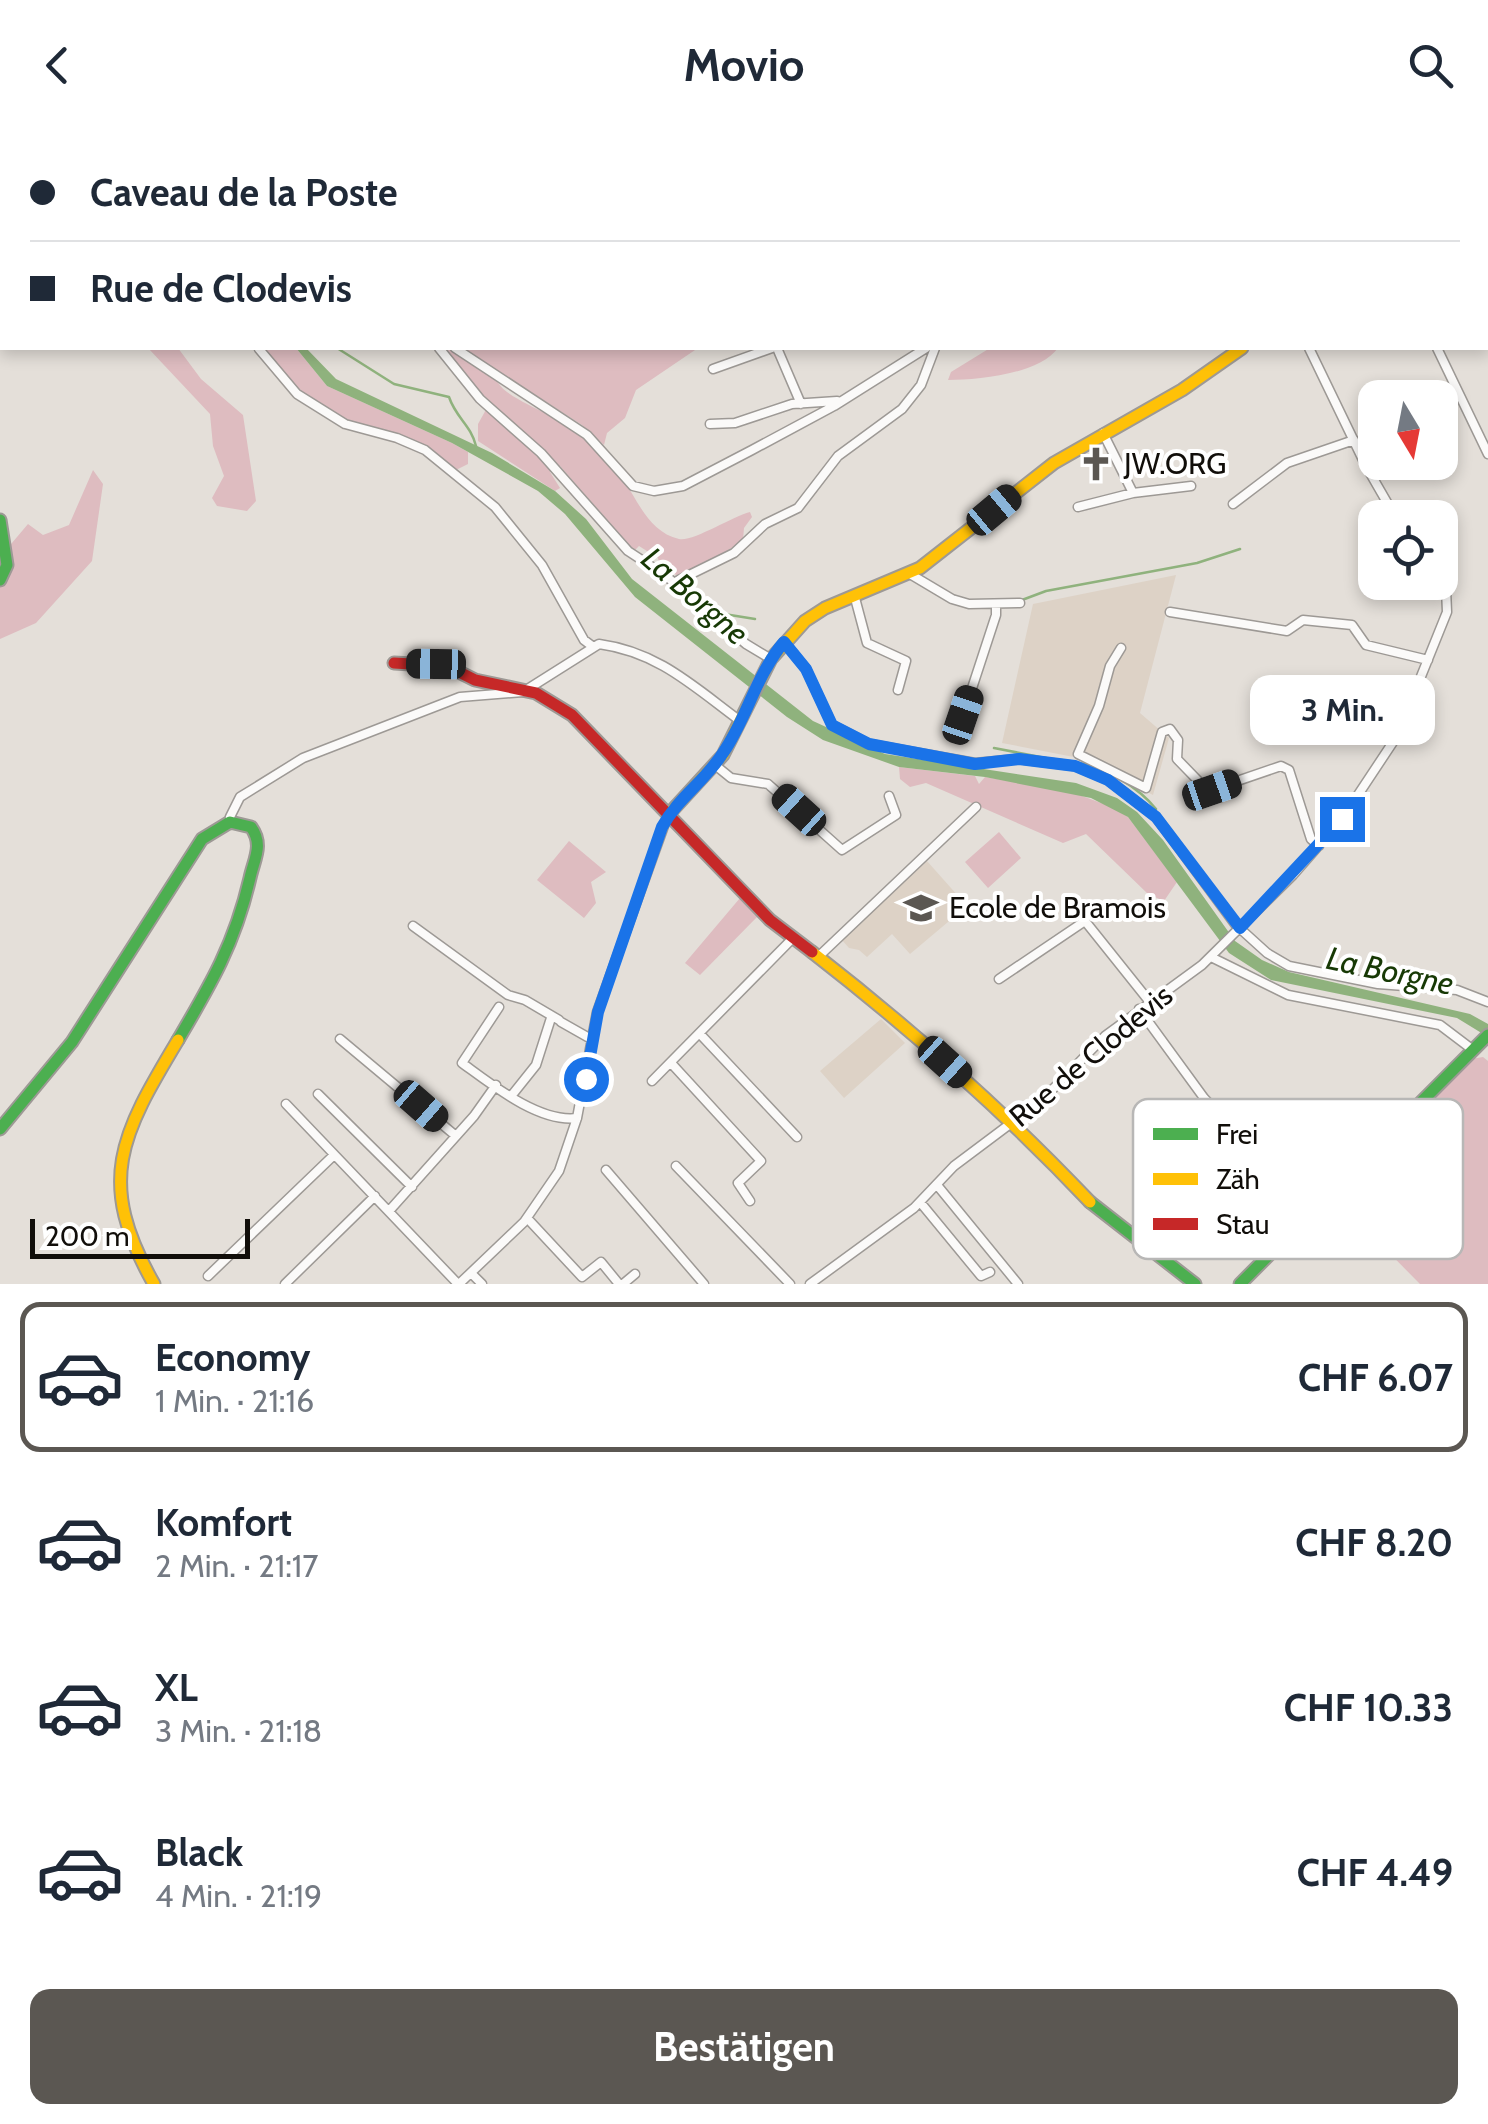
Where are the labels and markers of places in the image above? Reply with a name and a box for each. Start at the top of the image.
church icon: JW.ORG [1077,445,1115,483]
place label: JW.ORG [1123,445,1226,482]
school or university icon: Ecole de Bramois [902,889,940,927]
place label: Ecole de Bramois [949,889,1166,926]

